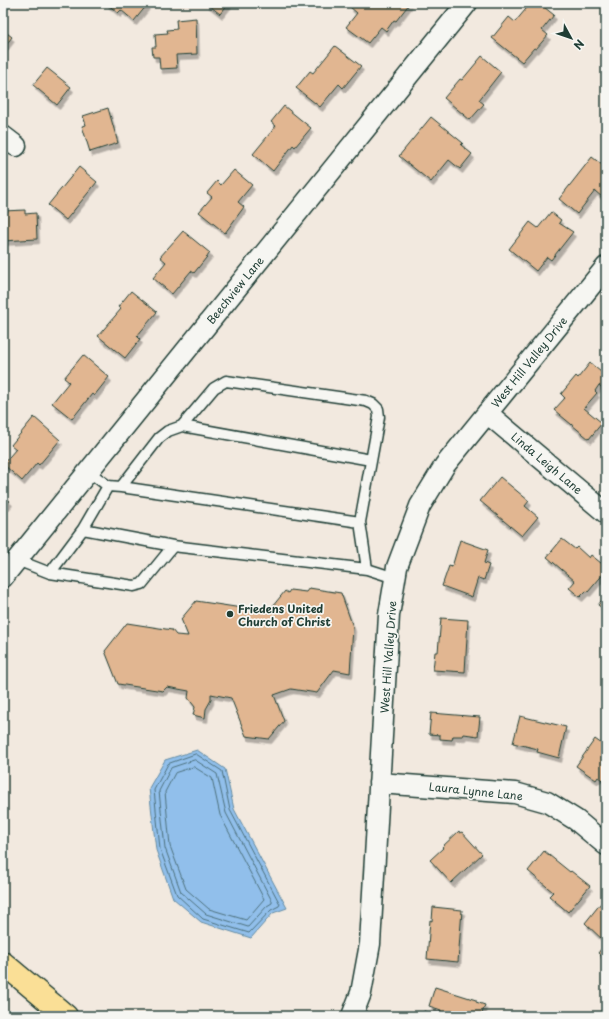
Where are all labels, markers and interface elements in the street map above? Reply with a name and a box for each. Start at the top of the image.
north arrow [551,18,591,58]
text: N [570,36,588,54]
street label: Beechview Lane [202,252,268,328]
street label: West Hill Valley Drive [487,313,571,411]
street label: Linda Leigh Lane [508,428,586,498]
place label: Friedens United Church of Christ [238,600,331,630]
street label: West Hill Valley Drive [376,600,400,714]
marker: Friedens United Church of Christ [225,609,235,619]
street label: Laura Lynne Lane [428,778,524,804]

